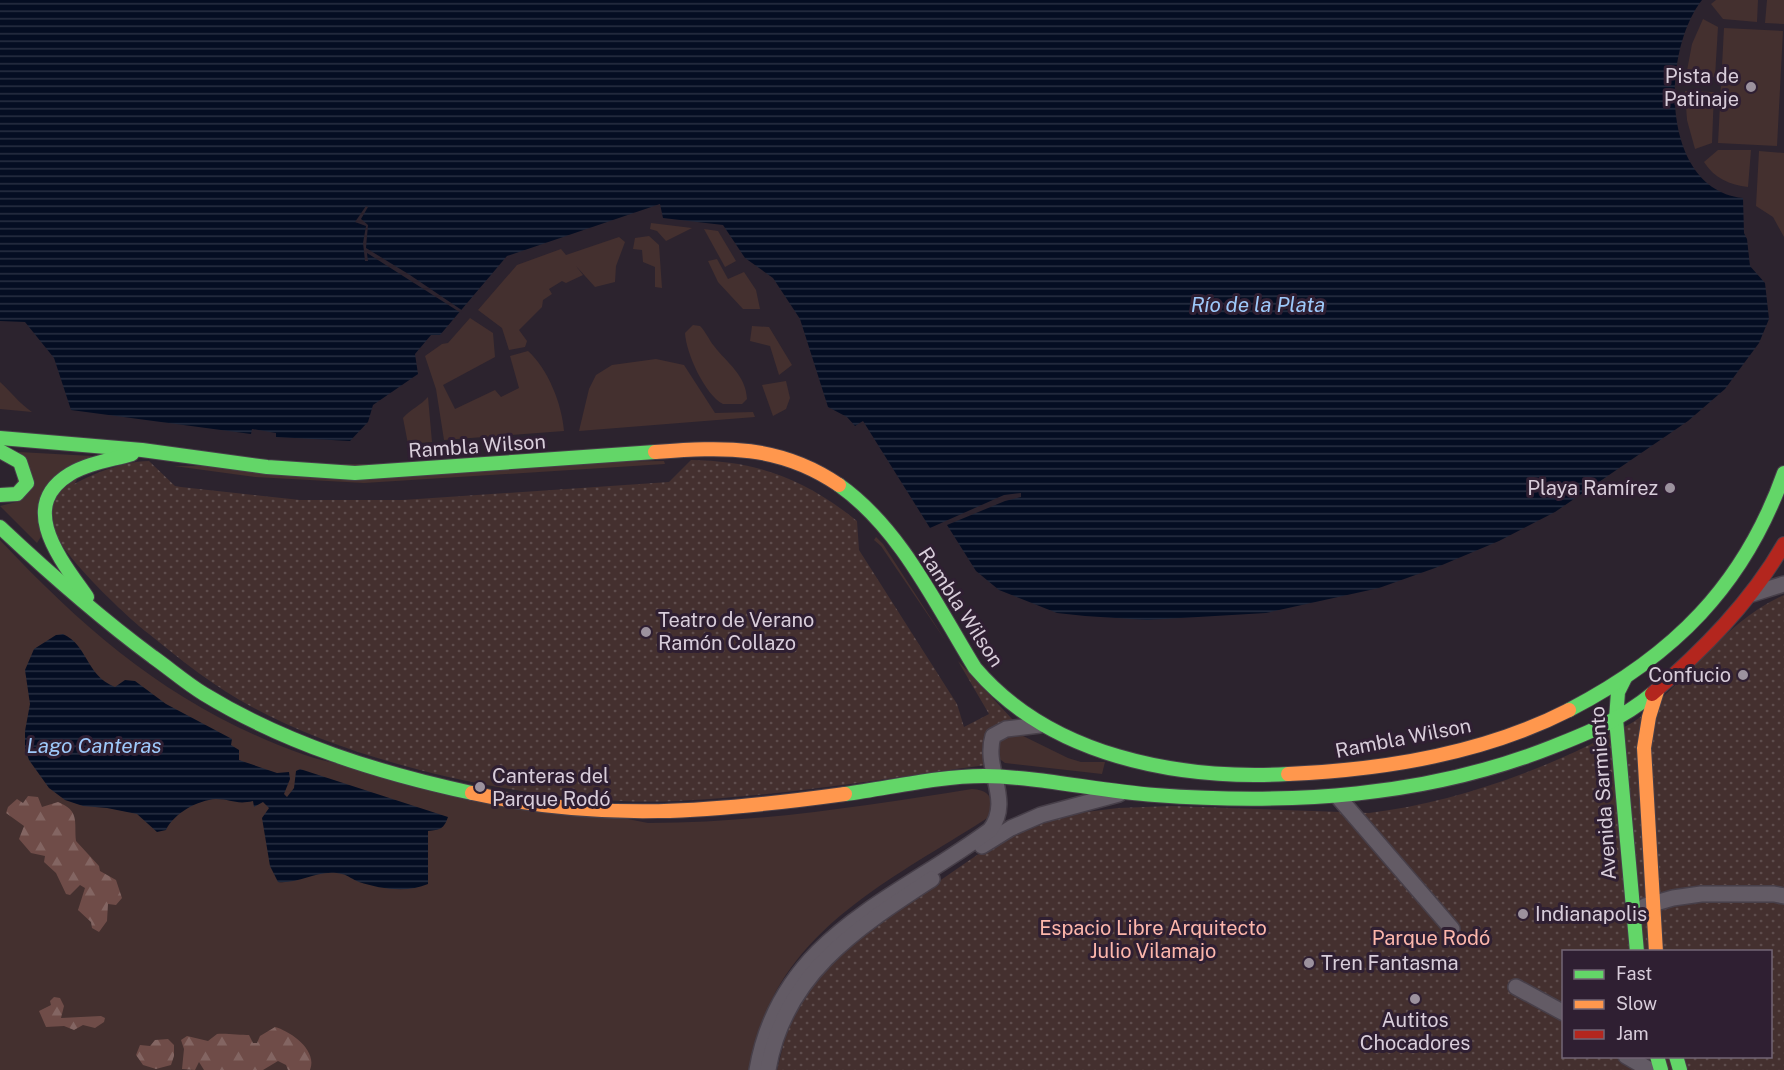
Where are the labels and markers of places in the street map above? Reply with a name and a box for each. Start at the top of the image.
place label: Pista de Patinaje [1664,64,1739,111]
marker: Pista de Patinaje [1744,80,1758,94]
place label: Playa Ramírez [1527,476,1658,500]
marker: Playa Ramírez [1663,481,1677,495]
place label: Teatro de Verano Ramón Collazo [658,608,814,655]
marker: Teatro de Verano Ramón Collazo [639,625,653,639]
place label: Confucio [1648,663,1731,687]
marker: Confucio [1736,668,1750,682]
place label: Canteras del Parque Rodó [492,764,611,811]
marker: Canteras del Parque Rodó [473,780,487,794]
place label: Indianapolis [1535,902,1647,926]
marker: Indianapolis [1516,907,1530,921]
place label: Tren Fantasma [1321,951,1459,975]
marker: Tren Fantasma [1302,956,1316,970]
marker: Autitos Chocadores [1408,992,1422,1006]
place label: Autitos Chocadores [1360,1008,1470,1055]

